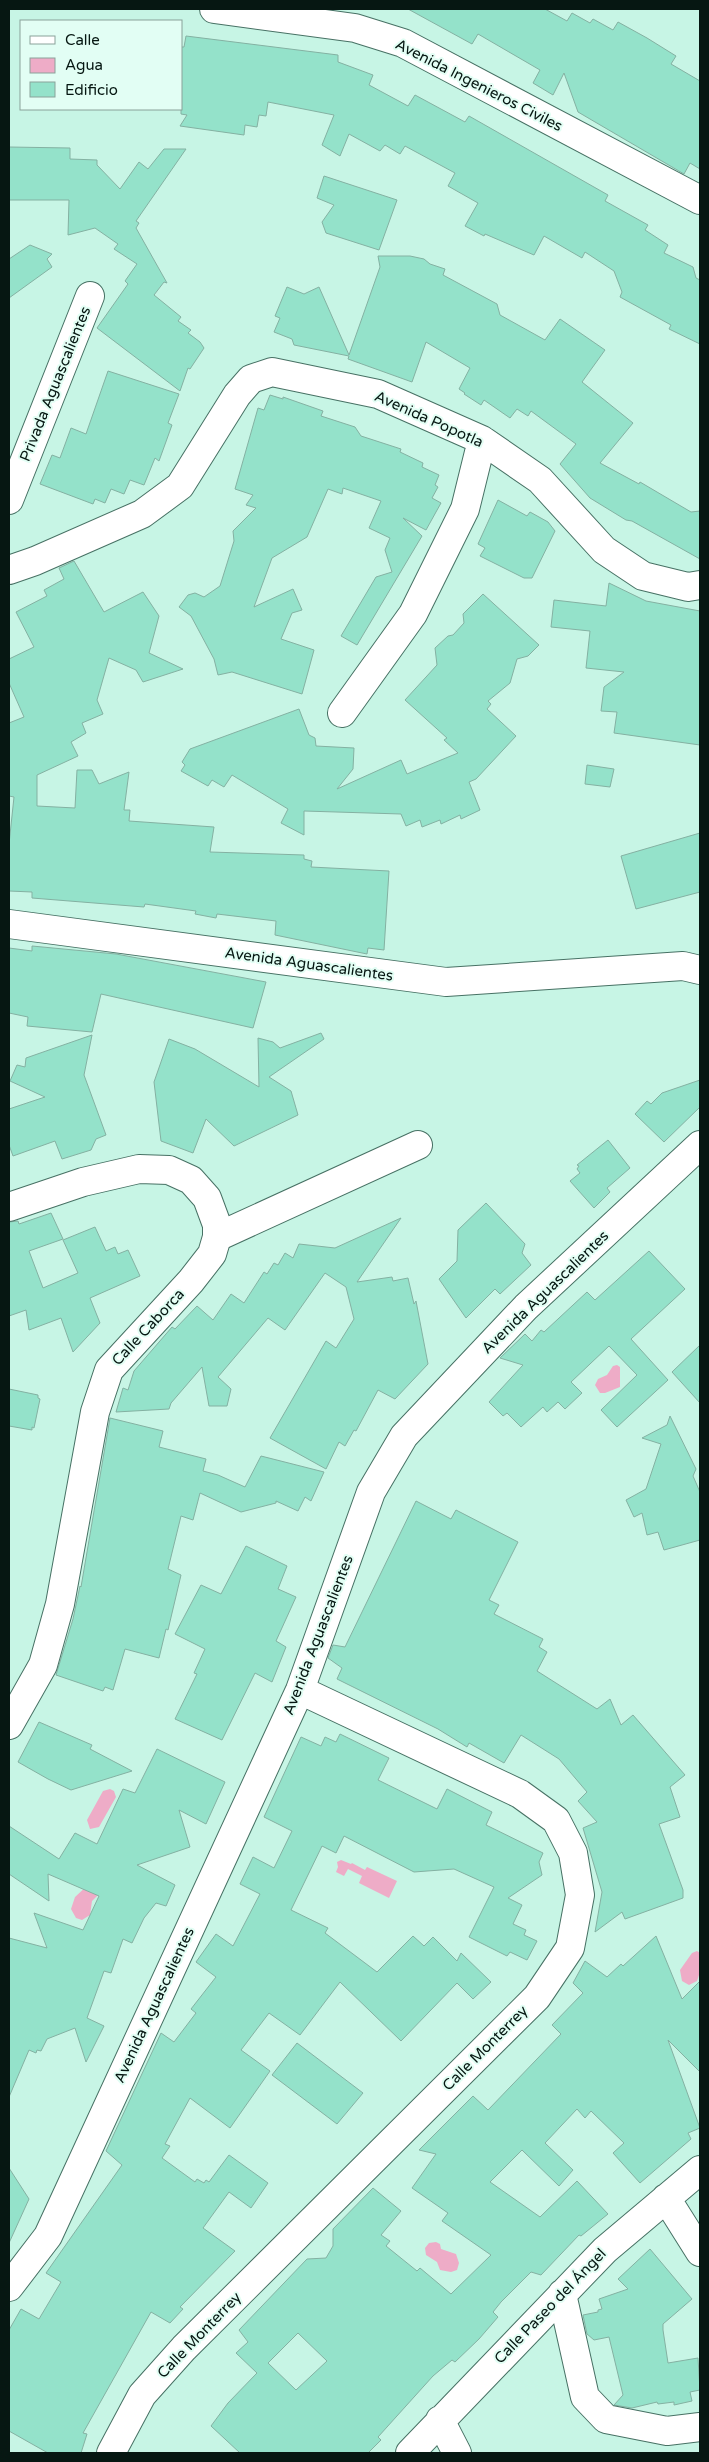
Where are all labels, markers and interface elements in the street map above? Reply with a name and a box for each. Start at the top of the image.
legend [20,20,182,110]
text: Calle [65,31,100,49]
street label: Avenida Ingenieros Civiles [392,35,566,135]
text: Agua [65,56,103,74]
text: Edificio [65,81,118,99]
street label: Privada Aguascalientes [16,304,94,464]
street label: Avenida Popotla [372,387,486,451]
street label: Avenida Aguascalientes [224,943,394,985]
street label: Avenida Aguascalientes [478,1227,612,1357]
street label: Calle Caborca [108,1285,188,1369]
street label: Avenida Aguascalientes [279,1553,357,1717]
street label: Avenida Aguascalientes [110,1924,198,2086]
street label: Calle Monterrey [439,2002,531,2094]
street label: Calle Paseo del Ángel [490,2245,610,2367]
street label: Calle Monterrey [153,2288,245,2382]

